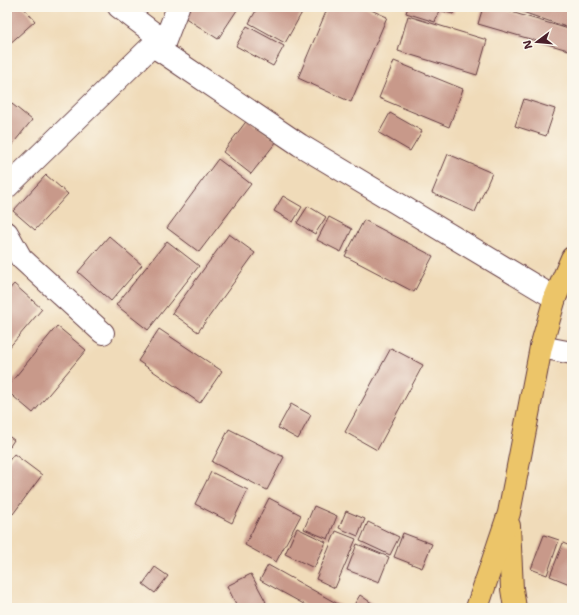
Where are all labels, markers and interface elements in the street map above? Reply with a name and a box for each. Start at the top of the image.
north arrow [517,22,557,62]
text: N [519,38,536,51]

